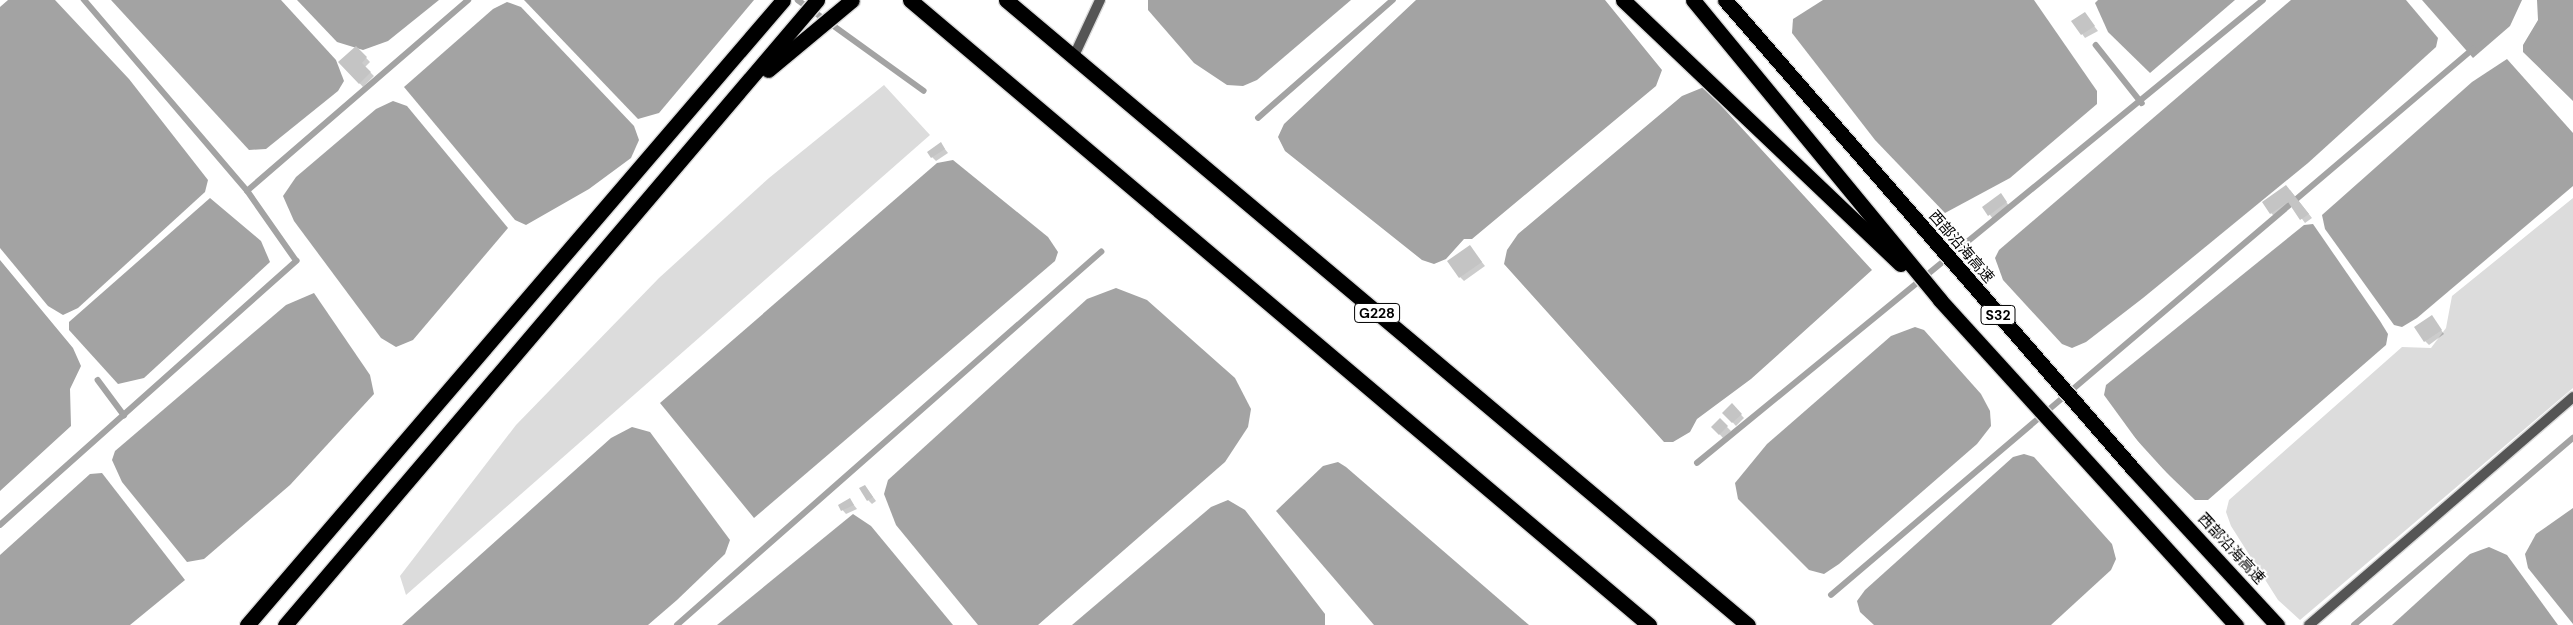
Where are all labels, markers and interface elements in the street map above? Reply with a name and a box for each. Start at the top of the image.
street label: 西部沿海高速 [1925,207,1997,287]
road number: G228 [1353,302,1401,324]
road number: S32 [1980,304,2016,326]
street label: 西部沿海高速 [2194,510,2268,588]

